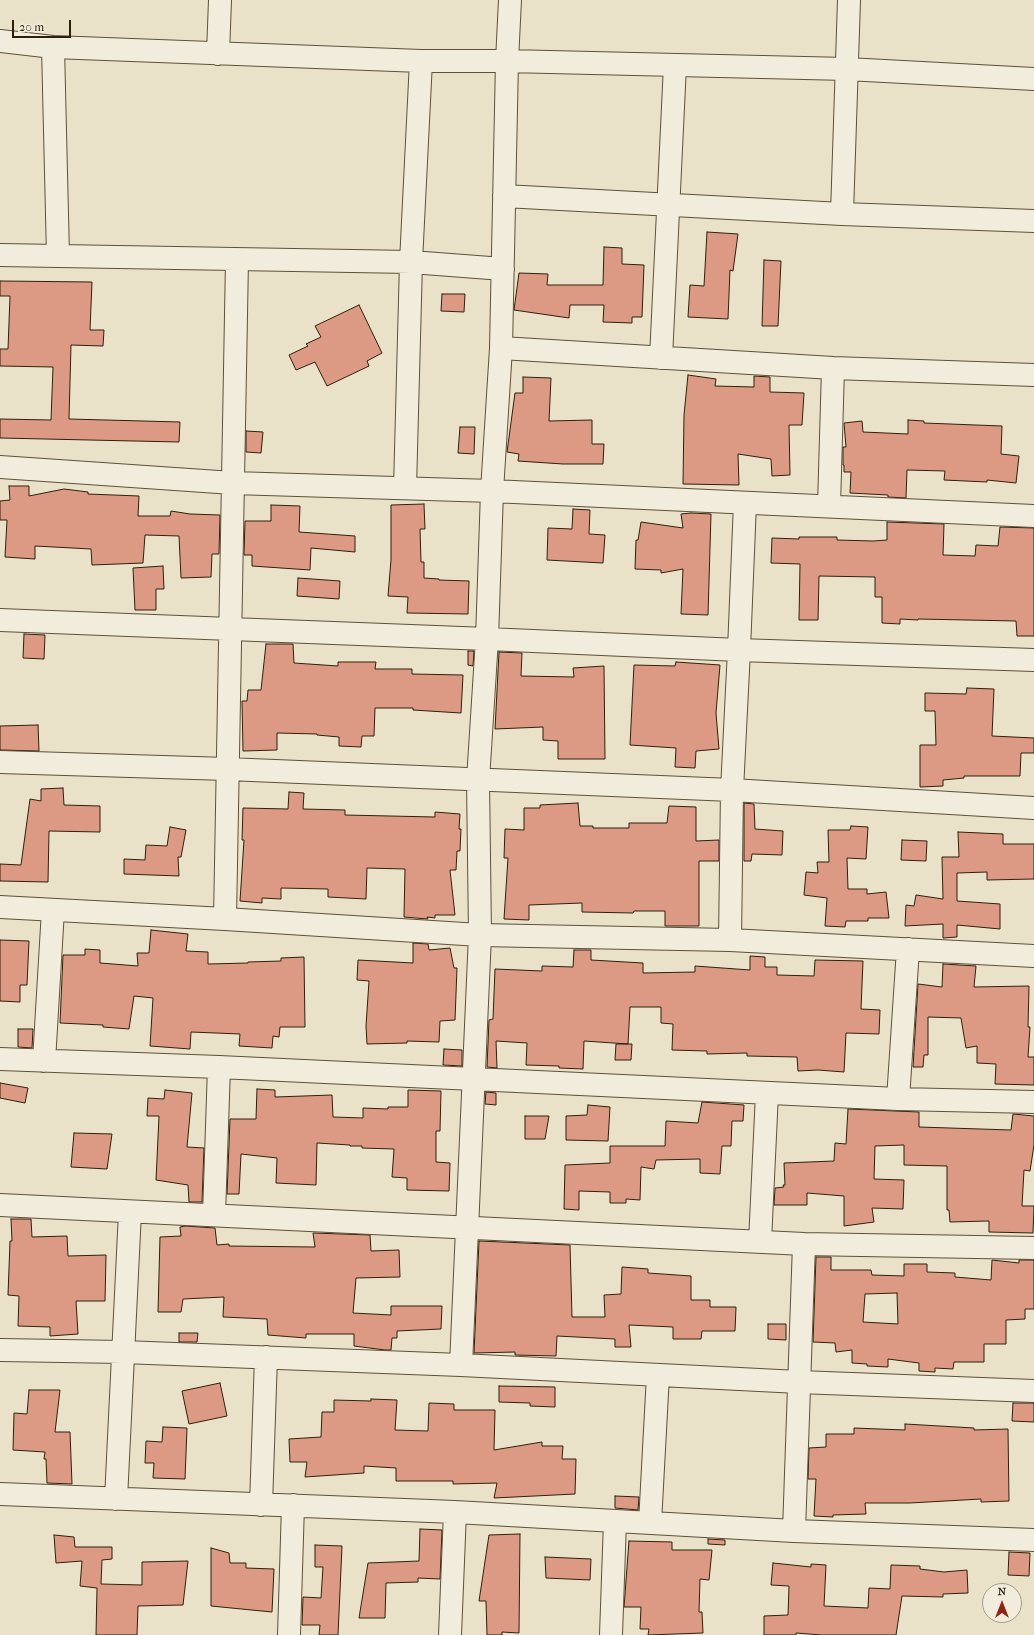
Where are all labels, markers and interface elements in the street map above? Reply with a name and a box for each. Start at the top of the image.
scale bar [14,12,73,38]
text: 20 m [19,20,44,34]
north arrow [982,1583,1022,1623]
text: N [998,1585,1006,1598]

